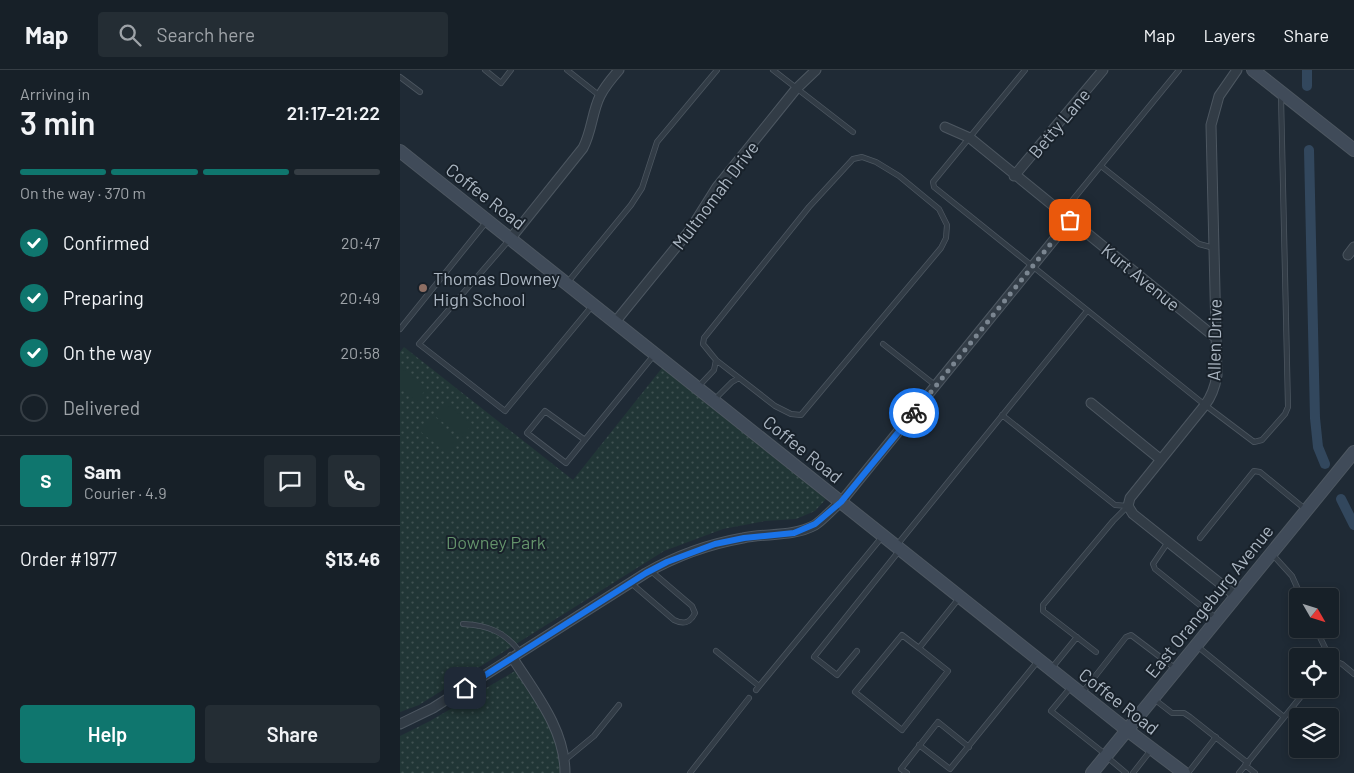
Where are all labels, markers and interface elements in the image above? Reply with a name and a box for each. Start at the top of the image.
search box [98,12,448,57]
text: Map [25,20,68,49]
icon: search [116,21,144,49]
text: Search here [156,23,255,46]
text: Map [1143,24,1175,46]
text: Layers [1203,24,1256,46]
text: Share [1284,24,1329,46]
text: Arriving in [20,84,90,103]
street label: Betty Lane [1023,84,1095,162]
text: 21:17–21:22 [287,101,380,124]
text: 3 min [20,103,96,141]
street label: Multnomah Drive [667,136,763,254]
street label: Coffee Road [442,158,530,234]
text: On the way · 370 m [20,183,146,202]
pin [1049,199,1091,241]
icon: bag [1056,206,1084,234]
icon: check [20,229,48,257]
text: Confirmed [63,231,150,254]
text: 20:47 [341,233,380,252]
street label: Kurt Avenue [1097,239,1185,315]
place label: Thomas Downey High School [433,267,560,310]
marker: Thomas Downey High School [417,282,429,294]
icon: check [20,284,48,312]
text: Preparing [63,286,144,309]
text: 20:49 [340,288,380,307]
street label: Allen Drive [1202,299,1226,381]
icon: check [20,339,48,367]
text: On the way [63,341,152,364]
text: 20:58 [340,343,380,362]
courier [889,388,939,438]
text: Delivered [63,396,140,419]
icon: bike [900,399,928,427]
street label: Coffee Road [759,411,847,487]
button: chat [264,455,316,507]
button: phone [328,455,380,507]
text: Sam [84,460,121,483]
text: S [40,469,52,492]
text: Courier · 4.9 [84,483,167,502]
street label: East Orangeburg Avenue [1140,520,1278,682]
park label: Downey Park [446,531,546,553]
text: Order #1977 [20,547,117,570]
text: $13.46 [325,547,380,570]
north arrow [1289,588,1339,638]
map controls [1289,588,1339,758]
button: locate [1289,648,1339,698]
street label: Coffee Road [1075,663,1163,739]
pin [444,667,486,709]
icon: home [451,674,479,702]
button: Help [20,705,195,763]
button: Share [205,705,380,763]
button: layers [1289,708,1339,758]

